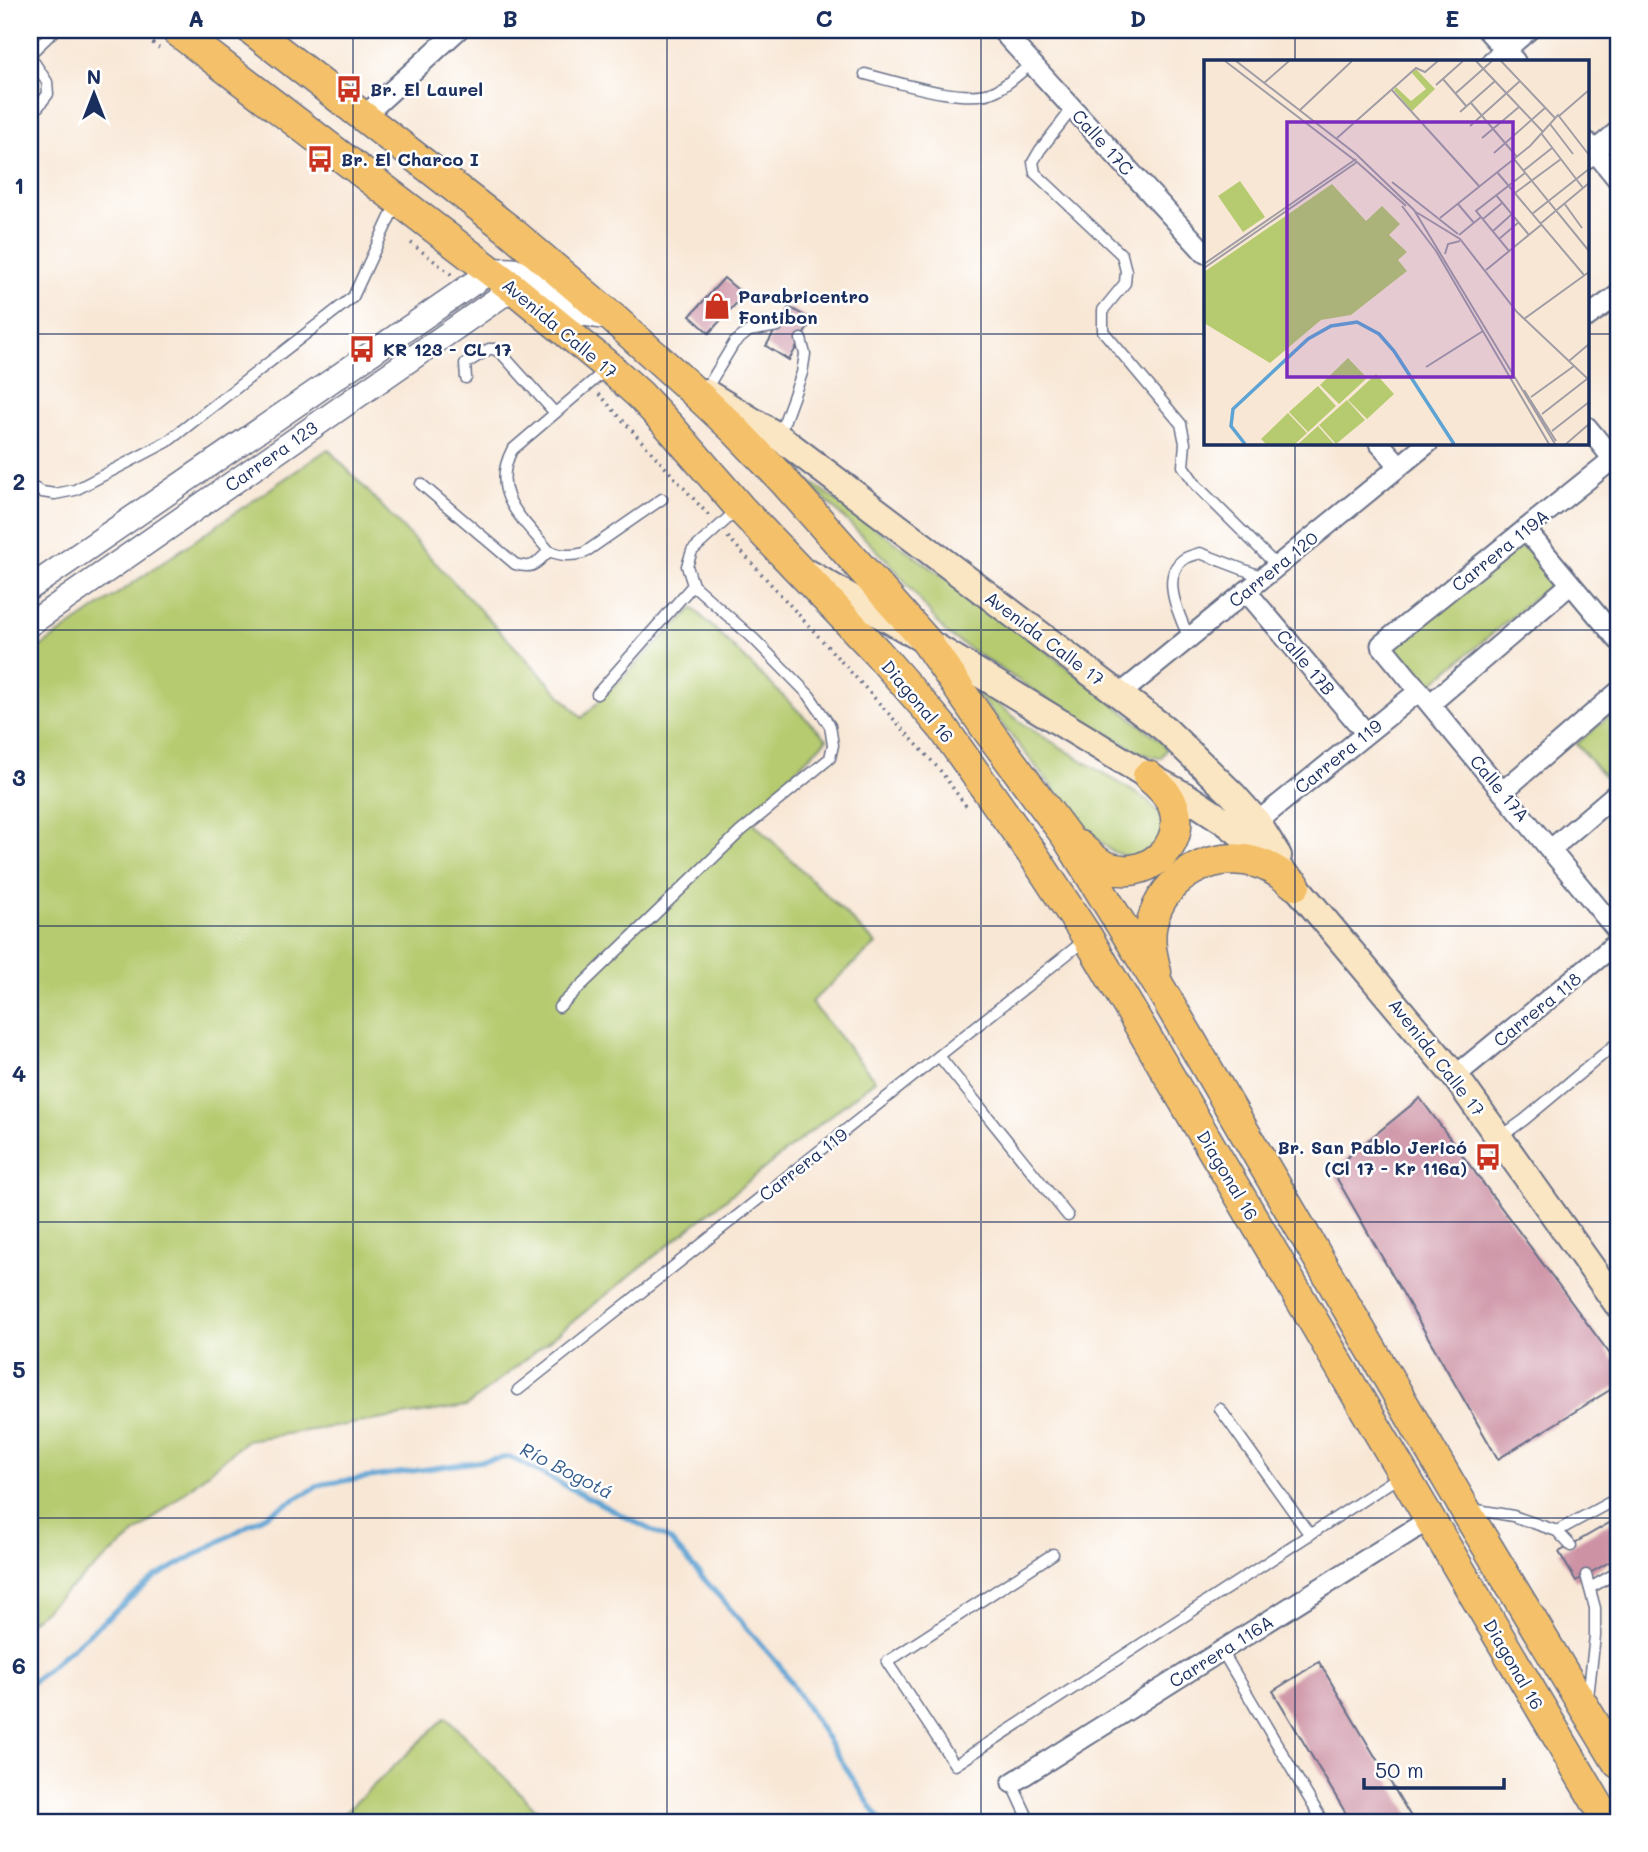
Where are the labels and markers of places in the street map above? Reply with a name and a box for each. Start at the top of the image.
bus stop icon: Br. El Laurel [334,74,364,104]
place label: Br. El Laurel [370,77,483,101]
bus stop icon: Br. El Charco I [305,144,335,174]
place label: Br. El Charco I [341,147,479,171]
place label: Parabricentro Fontibon [738,284,869,329]
shop icon: Parabricentro Fontibon [702,291,732,321]
bus stop icon: KR 123 - CL 17 [347,334,377,364]
place label: KR 123 - CL 17 [383,337,511,361]
place label: Br. San Pablo Jericó (Cl 17 - Kr 116a) [1278,1135,1467,1180]
bus stop icon: Br. San Pablo Jericó (Cl 17 - Kr 116a) [1473,1142,1503,1172]

